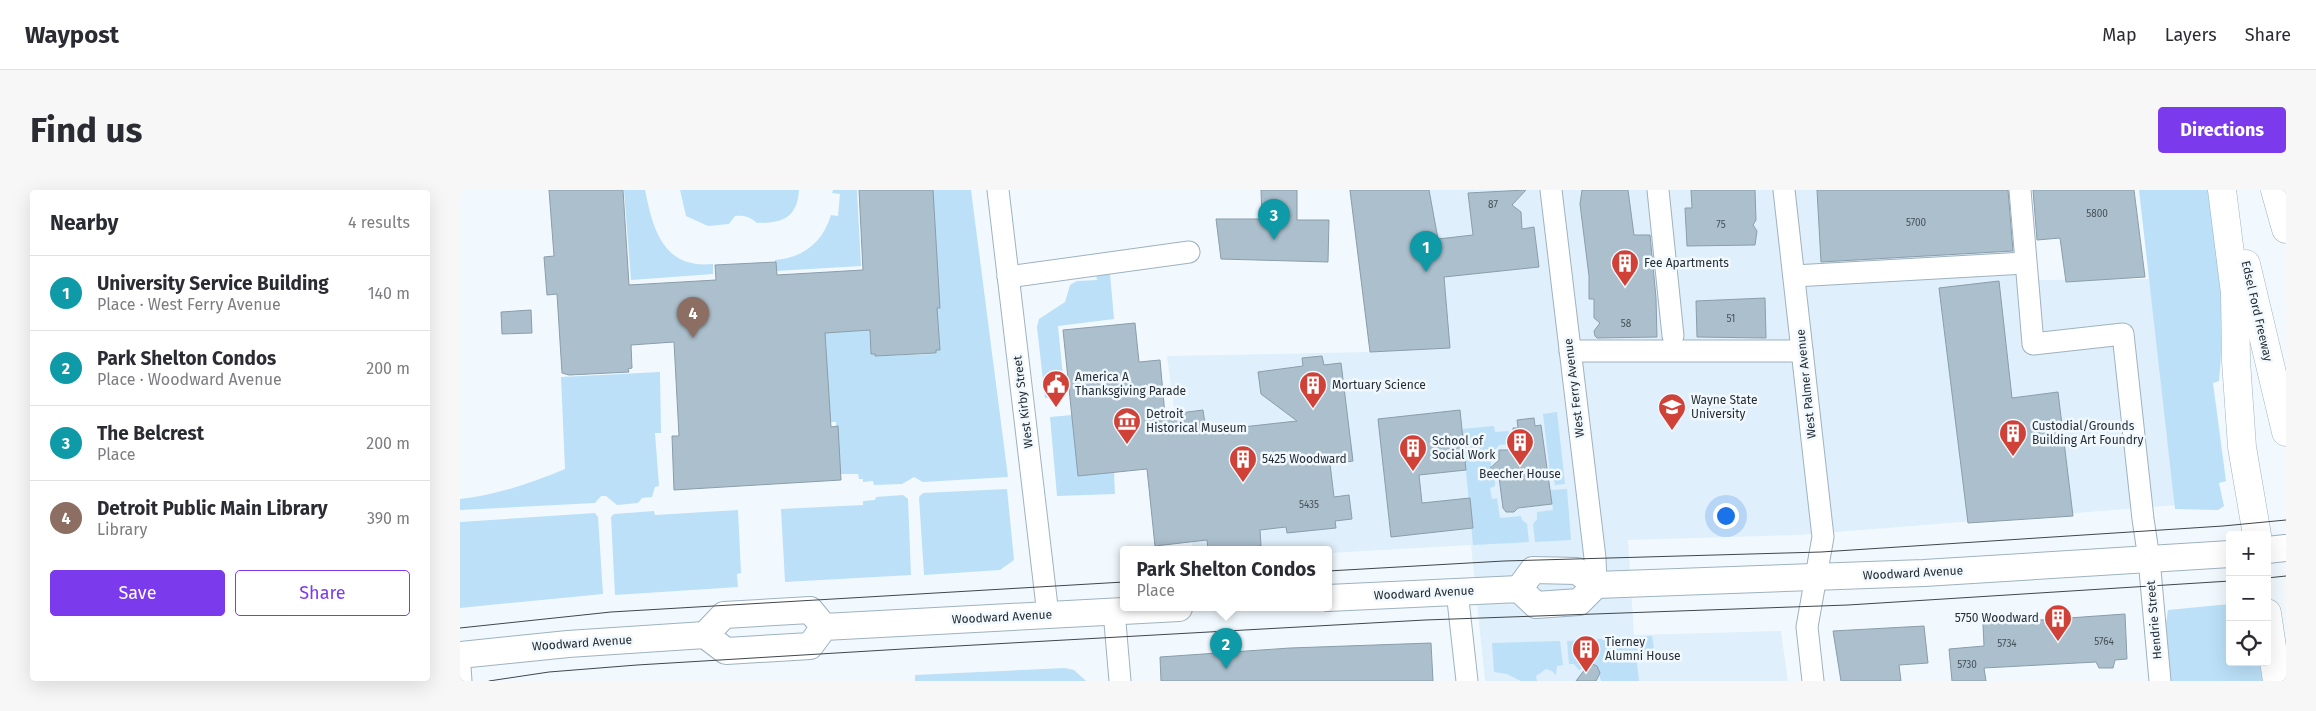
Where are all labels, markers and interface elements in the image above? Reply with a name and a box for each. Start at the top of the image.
text: Waypost [25,21,119,49]
text: Map [2102,24,2137,46]
text: Layers [2165,24,2217,46]
text: Share [2245,24,2291,46]
button: Directions [2158,107,2286,153]
text: Find us [30,109,142,151]
pin: 3 [1258,199,1290,240]
house number: 87 [1488,199,1498,211]
house number: 5800 [2086,208,2108,220]
text: Nearby [50,210,118,236]
text: 4 results [348,213,410,232]
house number: 5700 [1906,217,1927,229]
house number: 75 [1716,219,1726,231]
pin: 1 [1410,231,1442,272]
building icon: Fee Apartments [1610,248,1640,287]
place label: Fee Apartments [1644,256,1729,270]
street label: Edsel Ford Freeway [2239,259,2275,363]
text: University Service Building [97,272,329,295]
text: 1 [62,284,70,303]
text: 140 m [368,284,410,303]
text: Place · West Ferry Avenue [97,295,281,314]
pin: 4 [677,297,709,338]
house number: 51 [1727,313,1735,325]
house number: 58 [1621,318,1632,330]
street label: West Palmer Avenue [1793,328,1819,440]
street label: West Ferry Avenue [1561,338,1587,438]
text: Park Shelton Condos [97,347,276,370]
street label: West Kirby Street [1010,354,1036,449]
text: 2 [62,359,70,378]
text: 200 m [366,359,410,378]
public building icon: America A Thanksgiving Parade [1041,369,1071,408]
text: Place · Woodward Avenue [97,370,282,389]
place label: America A Thanksgiving Parade [1075,370,1186,398]
building icon: Mortuary Science [1298,370,1328,409]
place label: Mortuary Science [1332,378,1426,392]
school or university icon: Wayne State University [1657,392,1687,431]
place label: Wayne State University [1691,393,1758,421]
museum icon: Detroit Historical Museum [1112,406,1142,445]
place label: Detroit Historical Museum [1146,407,1247,435]
building icon: Custodial/Grounds Building Art Foundry [1998,418,2028,457]
place label: Custodial/Grounds Building Art Foundry [2032,419,2143,447]
text: The Belcrest [97,422,204,445]
building icon: Beecher House [1505,427,1535,466]
building icon: School of Social Work [1398,433,1428,472]
text: 3 [62,434,70,453]
text: 200 m [366,434,410,453]
place label: School of Social Work [1432,434,1496,462]
building icon: 5425 Woodward [1228,444,1258,483]
text: Place [97,445,136,464]
place label: 5425 Woodward [1262,452,1347,466]
place label: Beecher House [1479,467,1561,481]
text: Detroit Public Main Library [97,497,328,520]
house number: 5435 [1299,499,1319,511]
your location [1713,503,1739,529]
text: 4 [61,509,71,528]
text: 390 m [367,509,410,528]
text: Library [97,520,147,539]
map controls [2226,531,2271,666]
button: + [2226,531,2271,576]
popup [1120,546,1332,611]
text: Park Shelton Condos [1136,558,1316,581]
street label: Woodward Avenue [1862,563,1964,583]
button: Save [50,570,225,616]
button: Share [235,570,410,616]
button: − [2226,576,2271,621]
street label: Hendrie Street [2144,579,2164,660]
text: Place [1136,581,1175,600]
street label: Woodward Avenue [1373,583,1475,603]
building icon: 5750 Woodward [2043,603,2073,642]
street label: Woodward Avenue [951,607,1053,627]
place label: 5750 Woodward [1955,611,2039,625]
button: locate [2226,621,2271,666]
pin: 2 [1210,628,1242,669]
street label: Woodward Avenue [531,633,633,653]
building icon: Tierney Alumni House [1571,634,1601,673]
place label: Tierney Alumni House [1605,635,1681,663]
house number: 5764 [2094,636,2114,648]
house number: 5734 [1997,638,2017,650]
house number: 5730 [1957,659,1977,671]

